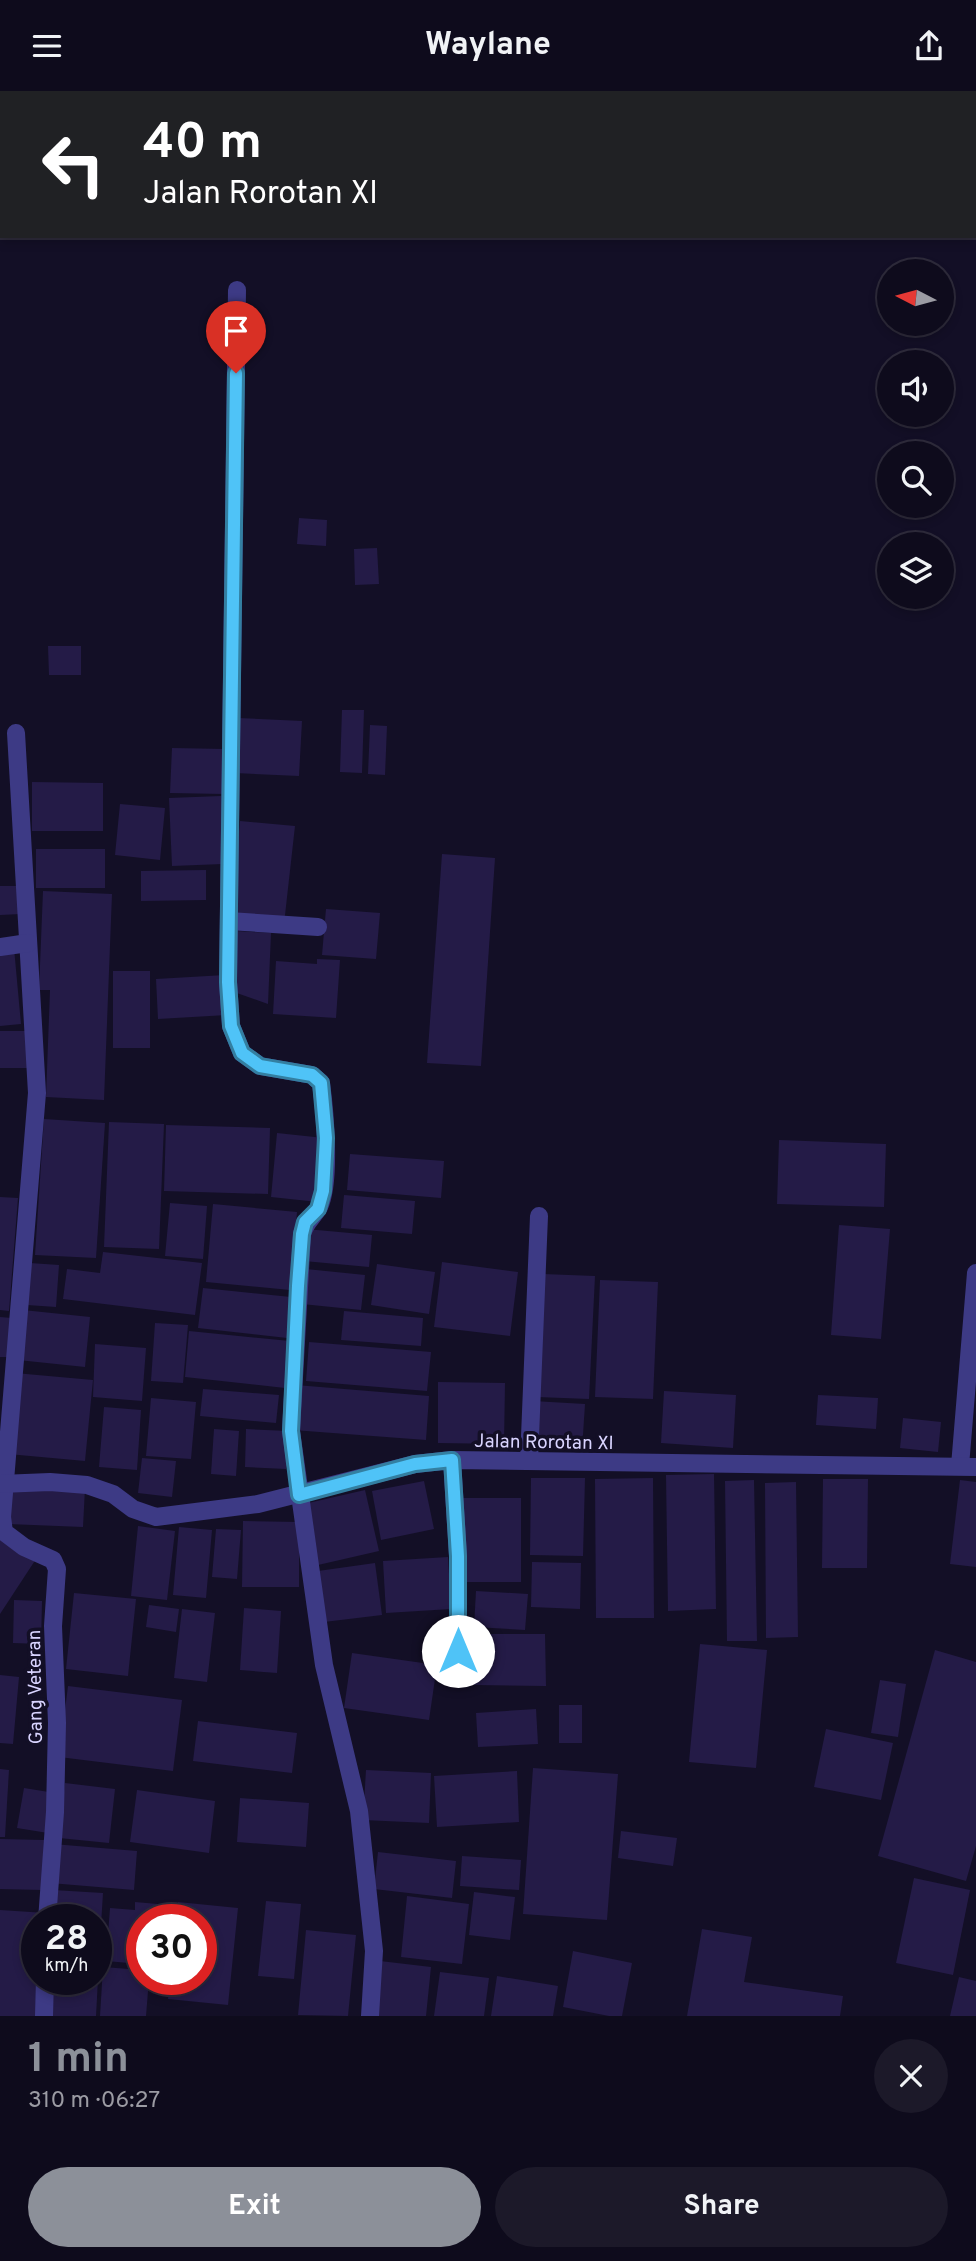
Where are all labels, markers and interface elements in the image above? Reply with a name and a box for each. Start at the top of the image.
text: Waylane [425,26,551,66]
icon: menu [28,27,66,65]
icon: share [910,27,948,65]
text: 40 m [143,114,262,176]
icon: left [28,119,119,210]
text: Jalan Rorotan XI [143,175,378,215]
north arrow [877,259,954,336]
map controls [877,259,954,609]
pin [206,301,266,373]
icon: arrive [217,312,255,350]
button: sound [877,350,954,427]
button: search [877,441,954,518]
button: layers [877,532,954,609]
street label: Jalan Rorotan XI [474,1430,614,1456]
position arrow [421,1614,495,1688]
street label: Gang Veteran [23,1629,49,1745]
speed limit sign: 30 [126,1904,217,1995]
text: 28 [45,1918,88,1962]
text: km/h [45,1955,88,1978]
text: 1 min [28,2034,129,2087]
button: close [874,2039,948,2113]
text: 310 m · 06:27 [28,2087,160,2116]
button: Exit [28,2167,481,2247]
button: Share [495,2167,948,2247]

